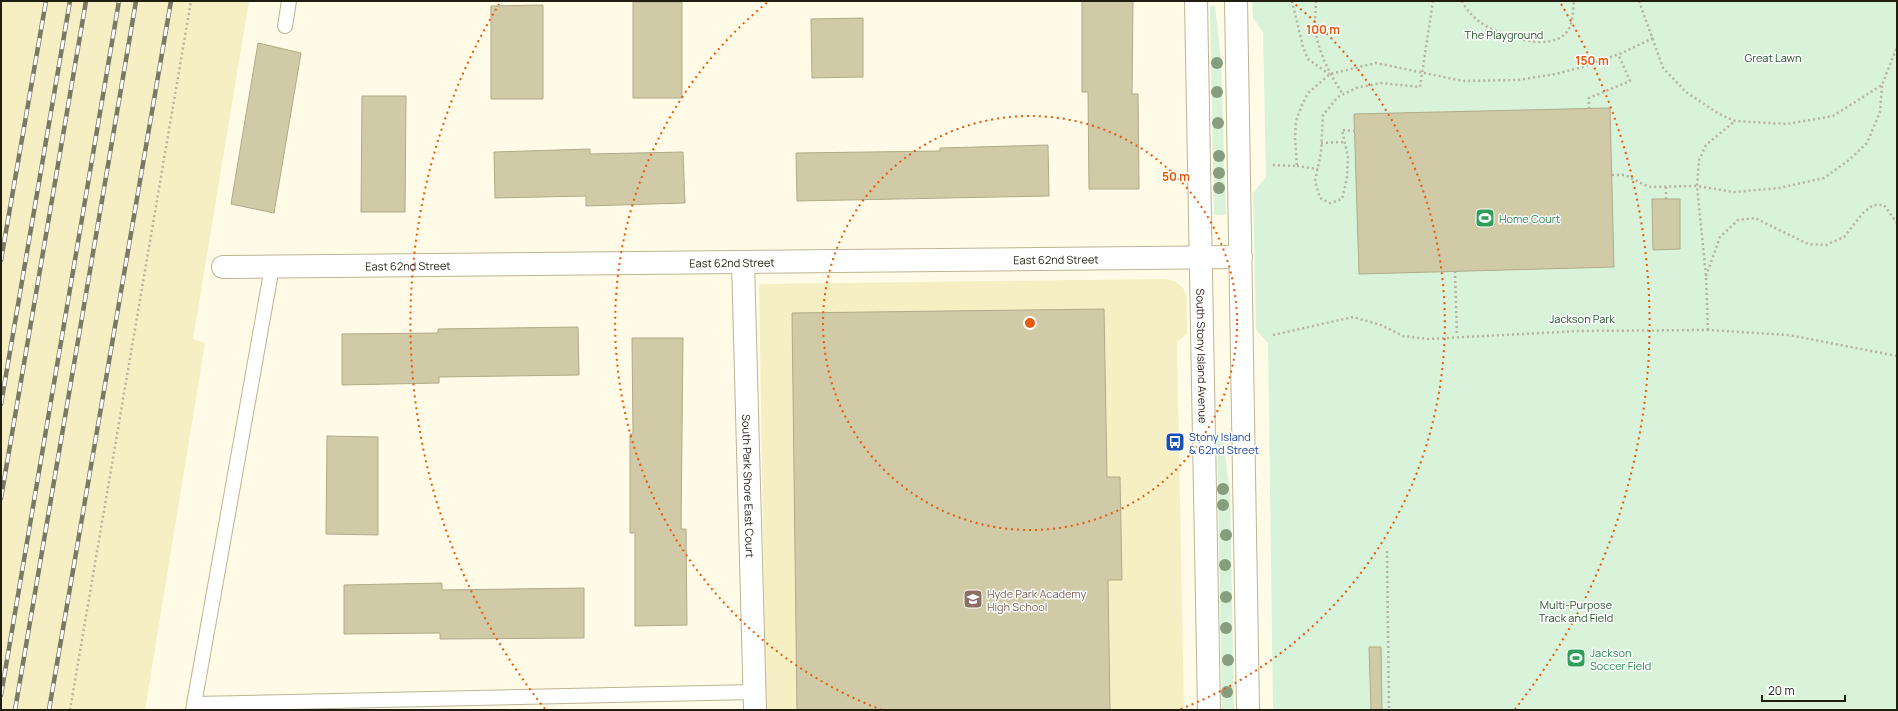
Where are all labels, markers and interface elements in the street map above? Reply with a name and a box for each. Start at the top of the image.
text: 100 m [1306,21,1340,38]
park label: The Playground [1465,27,1543,42]
park label: Great Lawn [1744,50,1802,65]
text: 150 m [1575,52,1609,69]
text: 50 m [1162,168,1190,185]
sports icon: Home Court [1474,207,1496,229]
place label: Home Court [1499,211,1560,226]
street label: East 62nd Street [1013,251,1099,267]
street label: East 62nd Street [689,254,775,270]
street label: East 62nd Street [365,257,451,273]
street label: South Stony Island Avenue [1194,288,1211,424]
park label: Jackson Park [1549,311,1615,326]
centre of rings [1023,316,1037,330]
street label: South Park Shore East Court [740,414,758,558]
place label: Stony Island & 62nd Street [1189,429,1259,457]
bus stop icon: Stony Island & 62nd Street [1164,431,1186,453]
place label: Hyde Park Academy High School [987,586,1086,614]
school or university icon: Hyde Park Academy High School [962,588,984,610]
park label: Multi-Purpose Track and Field [1539,597,1613,625]
place label: Jackson Soccer Field [1590,645,1651,673]
sports icon: Jackson Soccer Field [1565,647,1587,669]
scale bar [1762,677,1845,703]
text: 20 m [1768,682,1795,699]

